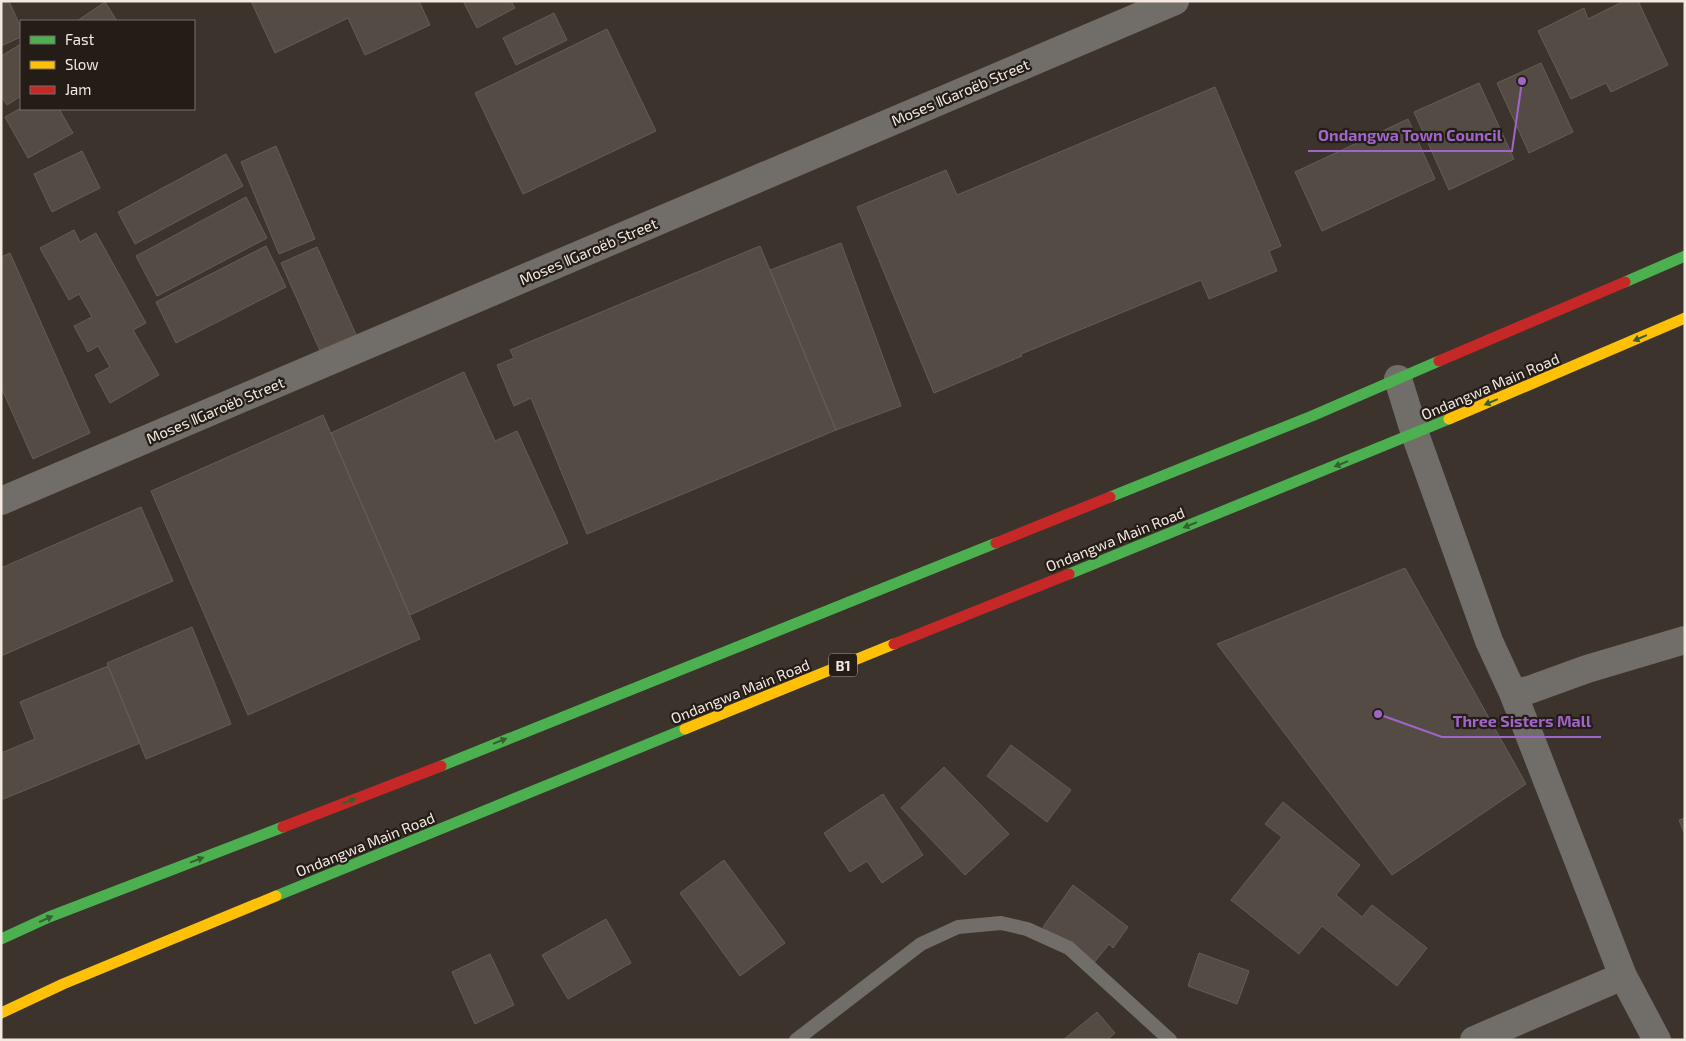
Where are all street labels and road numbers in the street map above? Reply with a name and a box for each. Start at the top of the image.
street label: Moses ǁGaroëb Street [888,55,1032,129]
street label: Moses ǁGaroëb Street [516,214,660,288]
street label: Ondangwa Main Road [1418,349,1562,423]
street label: Moses ǁGaroëb Street [143,373,287,447]
street label: Ondangwa Main Road [1043,503,1187,575]
road number: B1 [829,654,857,676]
street label: Ondangwa Main Road [668,655,812,727]
street label: Ondangwa Main Road [293,808,437,880]

